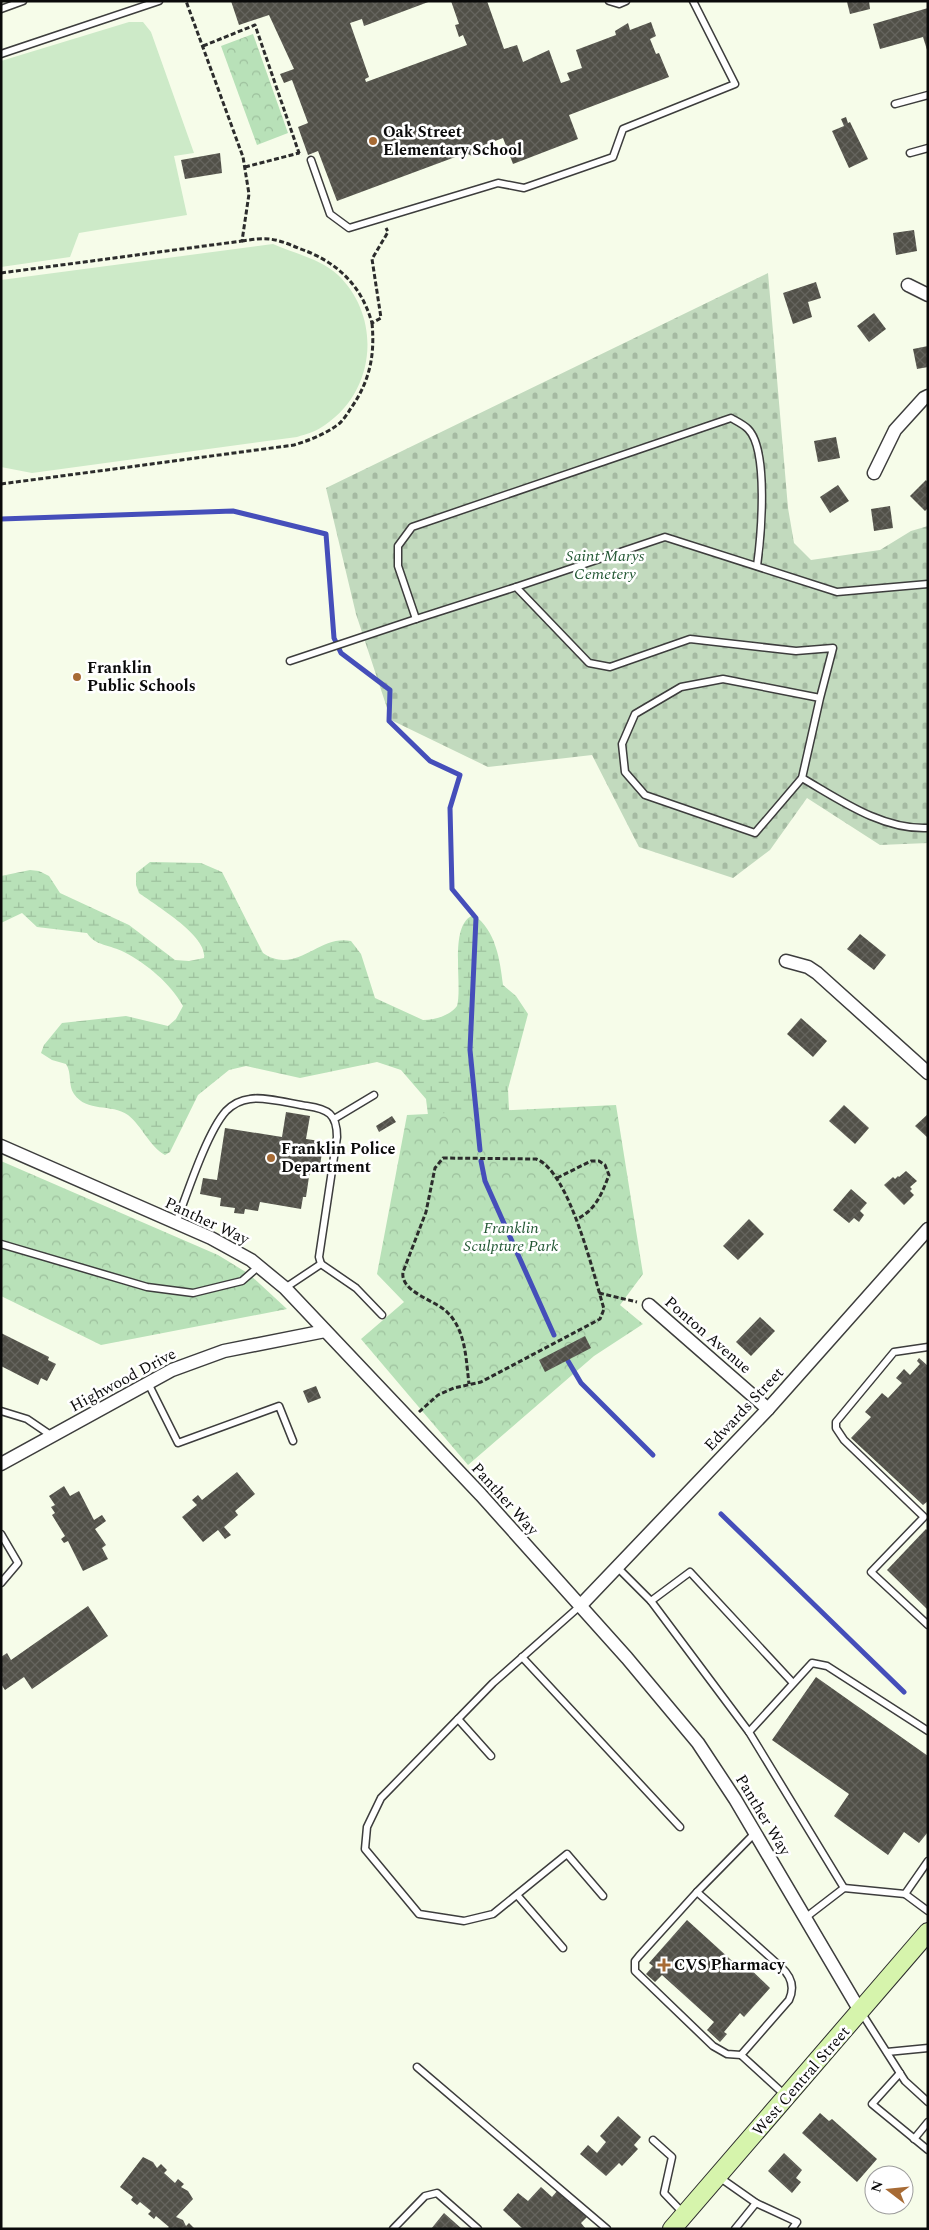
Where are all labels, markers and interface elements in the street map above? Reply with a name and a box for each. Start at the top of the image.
place label: Oak Street Elementary School [383,120,522,162]
marker: Oak Street Elementary School [367,135,379,147]
park label: Saint Marys Cemetery [566,544,645,586]
place label: Franklin Public Schools [87,656,196,698]
marker: Franklin Public Schools [71,671,83,683]
place label: Franklin Police Department [281,1137,396,1179]
marker: Franklin Police Department [265,1152,277,1164]
street label: Panther Way [161,1191,254,1252]
park label: Franklin Sculpture Park [464,1216,559,1258]
street label: Ponton Avenue [659,1290,757,1380]
street label: Highwood Drive [66,1342,180,1418]
street label: Edwards Street [699,1361,790,1456]
street label: Panther Way [466,1457,545,1542]
street label: Panther Way [729,1770,797,1861]
place label: CVS Pharmacy [674,1953,786,1977]
marker: CVS Pharmacy [658,1959,670,1971]
street label: West Central Street [746,2020,856,2141]
north arrow [864,2165,914,2215]
text: N [865,2178,889,2195]

